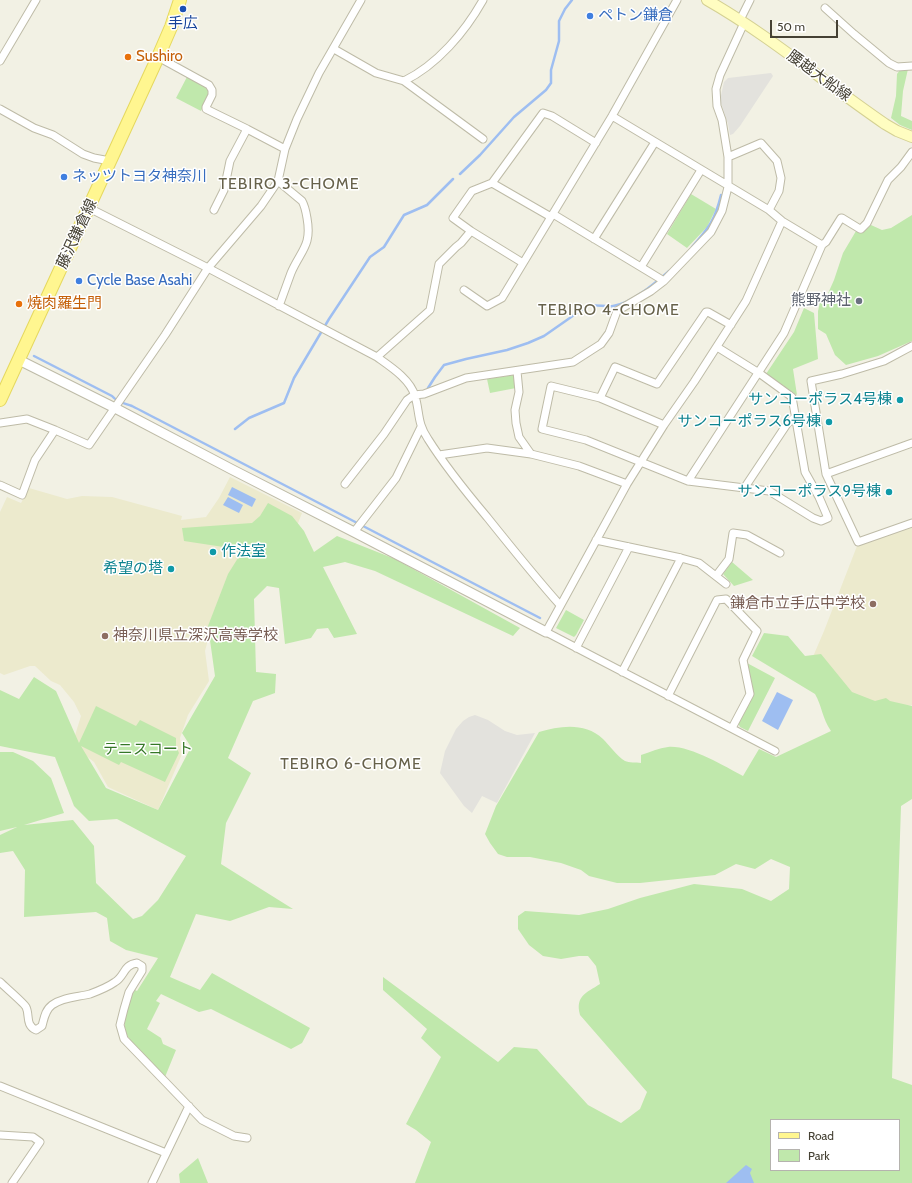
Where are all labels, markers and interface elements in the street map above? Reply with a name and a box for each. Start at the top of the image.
marker: 手広 [178,4,188,14]
place label: ペトン鎌倉 [598,7,673,25]
marker: ペトン鎌倉 [585,11,595,21]
scale bar [772,12,840,38]
place label: 手広 [168,15,198,33]
text: 50 m [777,19,805,34]
street label: 腰越大船線 [783,47,855,105]
place label: Sushiro [136,48,183,66]
marker: Sushiro [123,52,133,62]
place label: ネッツトヨタ神奈川 [72,168,207,186]
marker: ネッツトヨタ神奈川 [59,172,69,182]
district label: TEBIRO 3-CHOME [218,174,360,194]
street label: 藤沢鎌倉線 [53,196,101,272]
place label: Cycle Base Asahi [87,272,192,290]
marker: Cycle Base Asahi [74,276,84,286]
place label: 熊野神社 [791,292,851,310]
place label: 焼肉羅生門 [27,295,102,313]
marker: 熊野神社 [854,296,864,306]
marker: 焼肉羅生門 [14,299,24,309]
district label: TEBIRO 4-CHOME [538,300,680,320]
place label: サンコーポラス4号棟 [748,391,892,409]
marker: サンコーポラス4号棟 [895,395,905,405]
place label: サンコーポラス6号棟 [677,413,821,431]
marker: サンコーポラス6号棟 [824,417,834,427]
place label: サンコーポラス9号棟 [737,483,881,501]
marker: サンコーポラス9号棟 [884,487,894,497]
place label: 作法室 [221,543,266,561]
marker: 作法室 [208,547,218,557]
place label: 希望の塔 [103,560,163,578]
marker: 希望の塔 [166,564,176,574]
place label: 鎌倉市立手広中学校 [730,595,865,613]
marker: 鎌倉市立手広中学校 [868,599,878,609]
place label: 神奈川県立深沢高等学校 [113,627,278,645]
marker: 神奈川県立深沢高等学校 [100,631,110,641]
park label: テニスコート [103,741,193,759]
district label: TEBIRO 6-CHOME [280,754,422,774]
legend [770,1119,900,1171]
text: Road [808,1128,834,1143]
text: Park [808,1148,830,1163]

